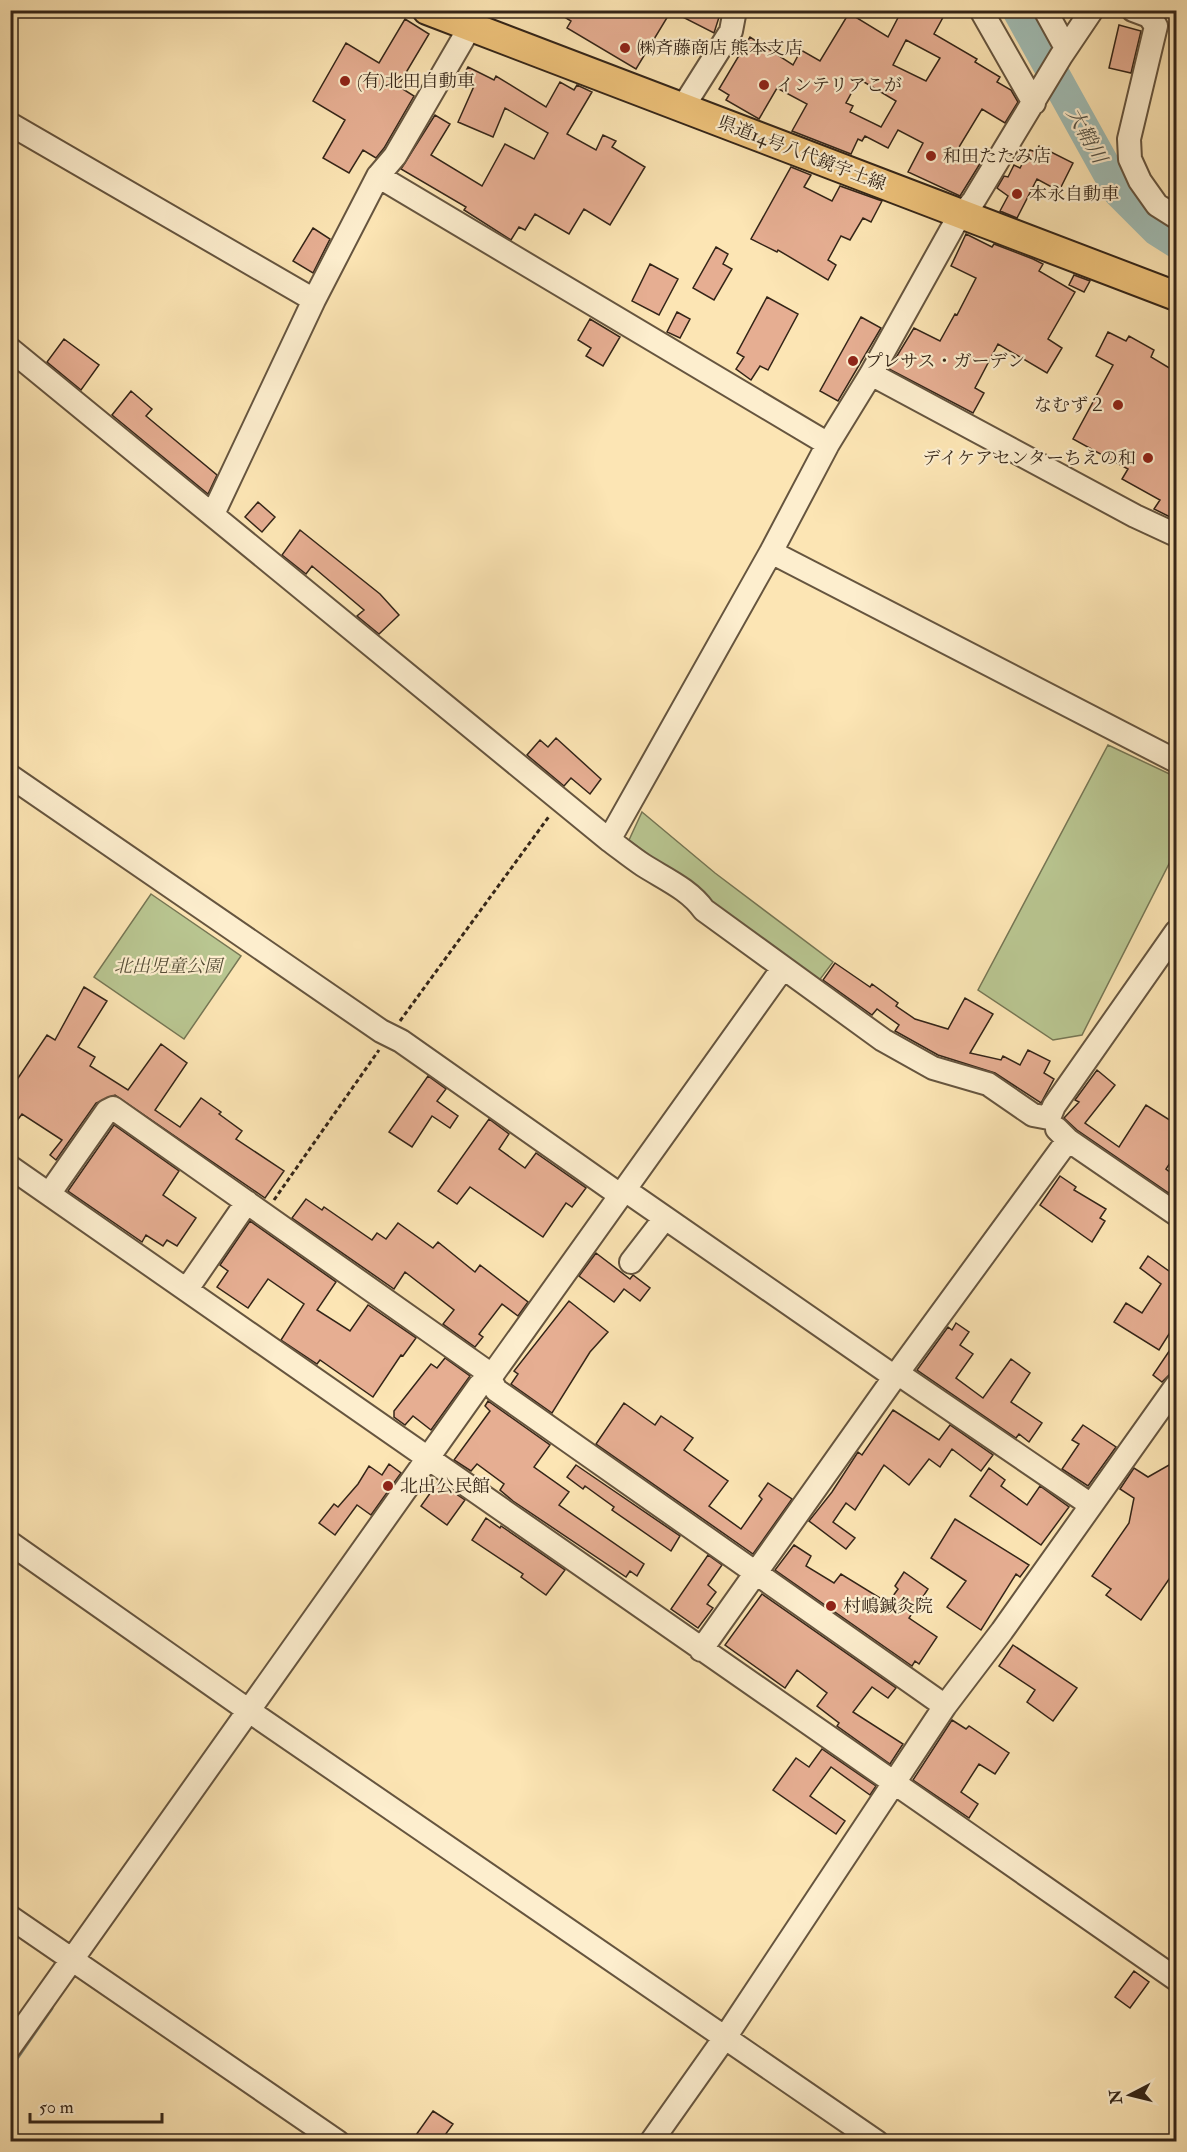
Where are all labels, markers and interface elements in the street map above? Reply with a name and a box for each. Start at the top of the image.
place label: ㈱斉藤商店 熊本支店 [637,37,803,60]
marker: ㈱斉藤商店 熊本支店 [618,41,632,55]
place label: (有)北田自動車 [357,70,475,93]
marker: (有)北田自動車 [338,74,352,88]
place label: インテリアこが [776,74,902,97]
marker: インテリアこが [757,78,771,92]
water label: 大鞘川 [1061,103,1113,169]
street label: 県道14号八代鏡宇土線 [715,111,889,196]
place label: 和田たたみ店 [943,145,1051,168]
marker: 和田たたみ店 [924,149,938,163]
place label: 本永自動車 [1029,183,1119,206]
marker: 本永自動車 [1010,187,1024,201]
place label: プレサス・ガーデン [865,350,1025,373]
marker: プレサス・ガーデン [846,354,860,368]
place label: なむず２ [1034,394,1106,417]
marker: なむず２ [1111,398,1125,412]
place label: デイケアセンターちえの和 [923,447,1136,470]
marker: デイケアセンターちえの和 [1141,451,1155,465]
park label: 北出児童公園 [114,955,225,978]
place label: 北出公民館 [400,1475,490,1498]
marker: 北出公民館 [381,1479,395,1493]
place label: 村嶋鍼灸院 [843,1595,933,1618]
marker: 村嶋鍼灸院 [824,1599,838,1613]
north arrow [1100,2065,1160,2125]
scale bar [30,2086,162,2124]
text: N [1105,2088,1127,2106]
text: 50 m [39,2096,74,2119]

